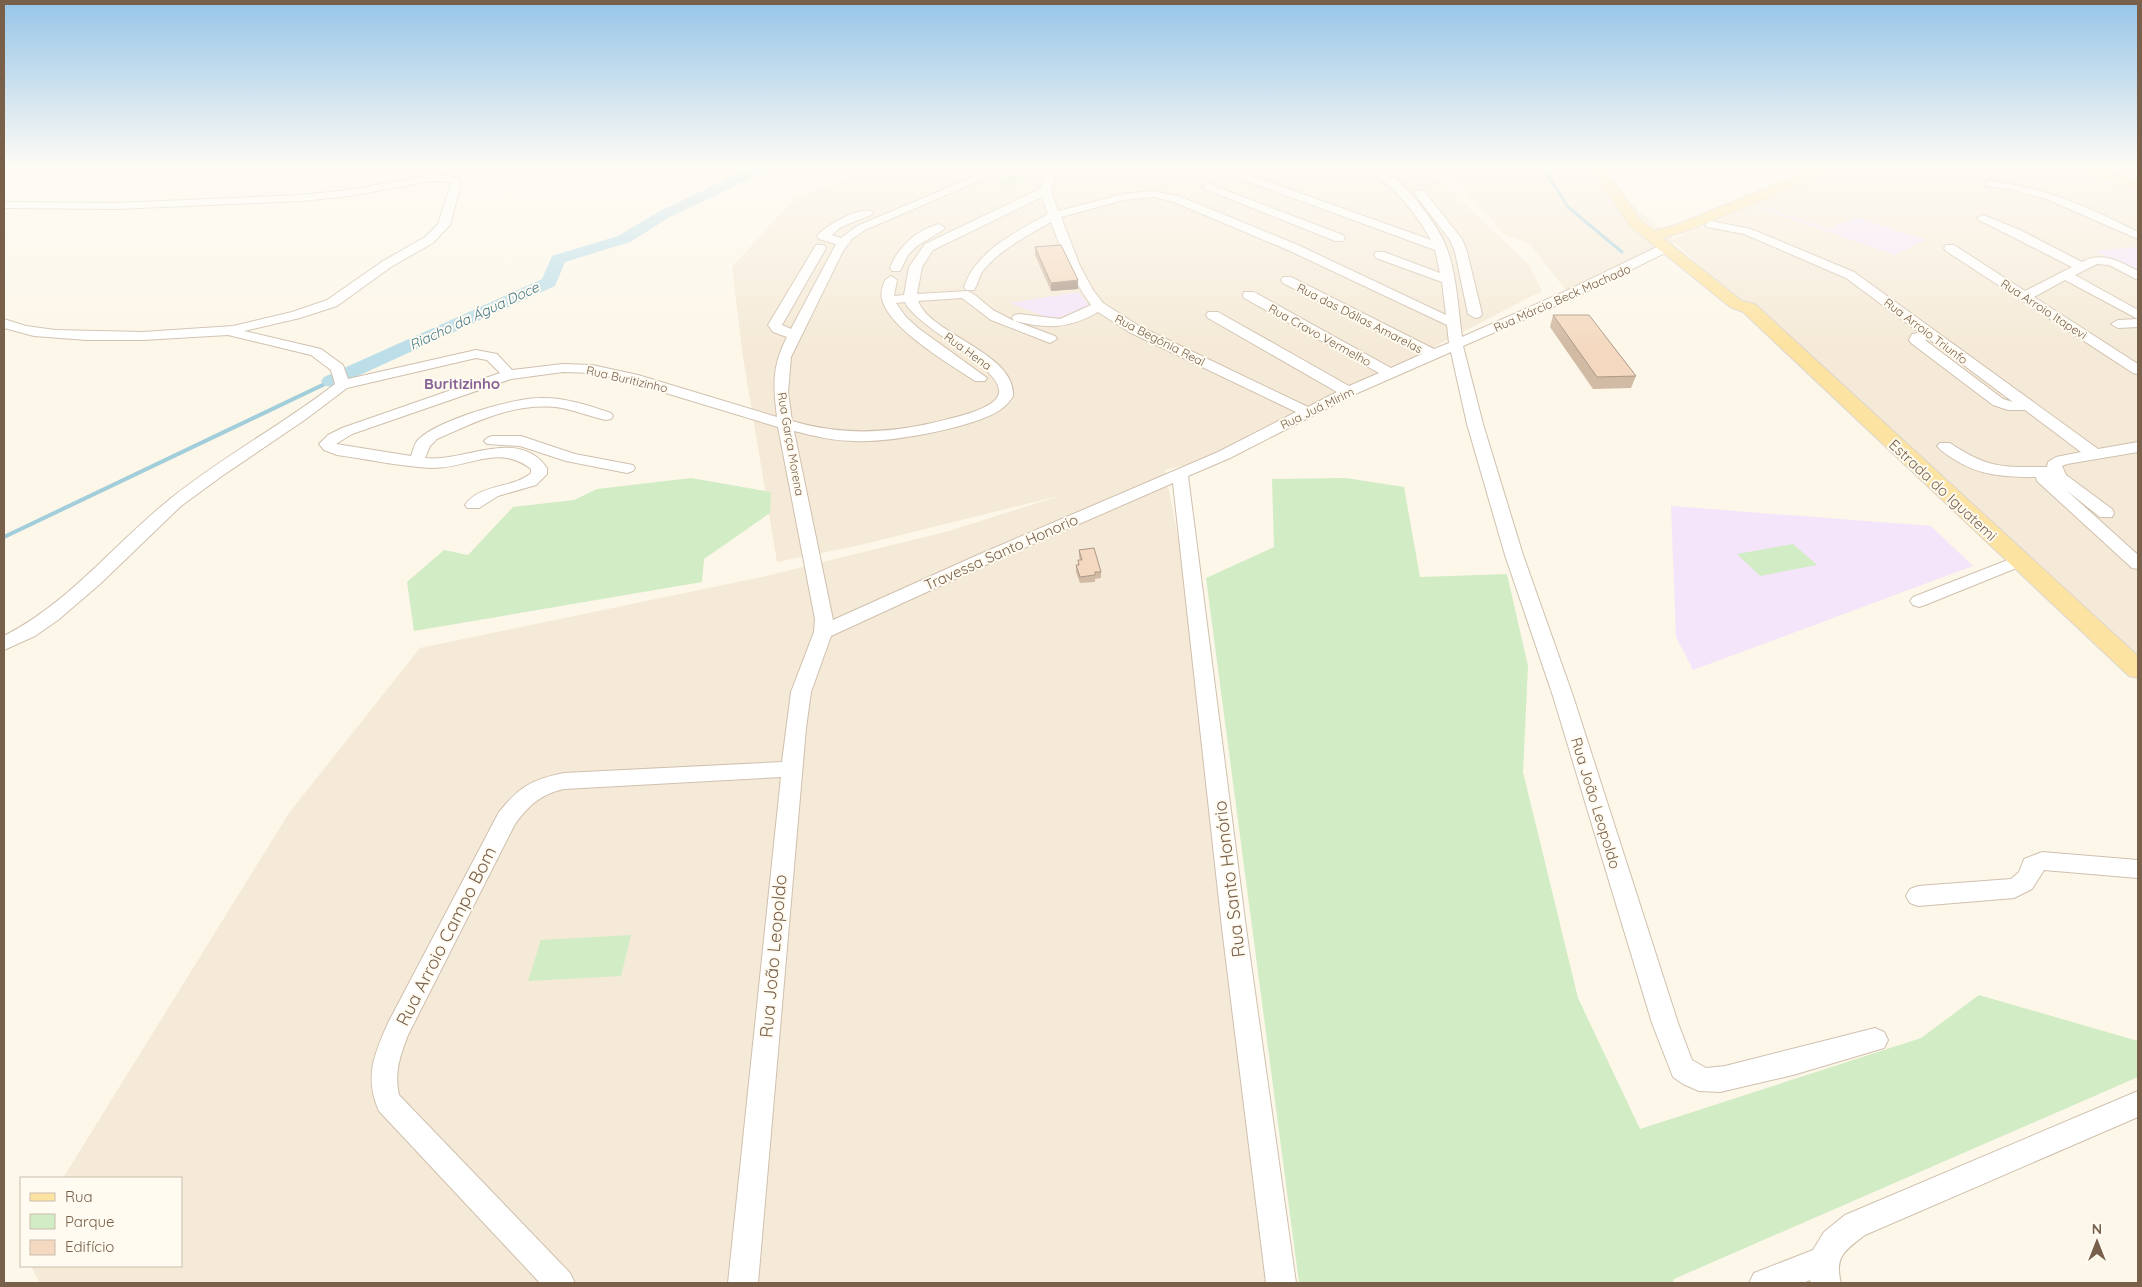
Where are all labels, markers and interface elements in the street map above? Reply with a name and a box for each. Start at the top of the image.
street label: Rua Márcio Beck Machado [1491,261,1633,335]
street label: Rua Arroio Itapevi [1998,276,2090,342]
water label: Riacho da Água Doce [406,278,543,354]
street label: Rua das Dálias Amarelas [1295,280,1426,356]
street label: Rua Arroio Triunfo [1881,295,1971,367]
street label: Rua Cravo Vermelho [1266,301,1374,369]
street label: Rua Begônia Real [1112,311,1208,369]
street label: Rua Hena [941,329,995,373]
street label: Rua Buritizinho [585,362,669,396]
district label: Buritizinho [424,374,500,393]
street label: Rua Juá Mirim [1278,384,1356,432]
street label: Rua Garça Morena [774,391,808,497]
street label: Estrada do Iguatemi [1885,435,2001,545]
street label: Travessa Santo Honorio [921,509,1081,595]
street label: Rua João Leopoldo [1567,735,1625,871]
street label: Rua Santo Honório [1208,799,1250,959]
street label: Rua Arroio Campo Bom [391,842,501,1030]
street label: Rua João Leopoldo [754,873,792,1039]
legend [20,1177,182,1267]
text: Rua [65,1187,93,1206]
text: Parque [65,1212,115,1231]
north arrow [2072,1217,2122,1267]
text: N [2092,1220,2102,1238]
text: Edifício [65,1237,114,1256]

